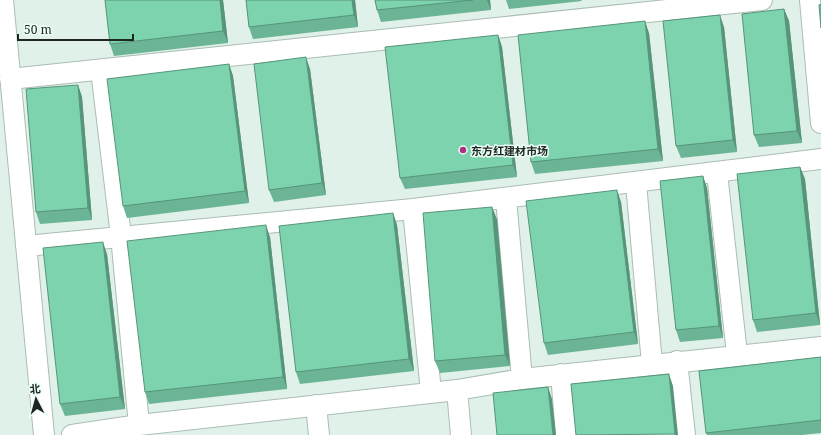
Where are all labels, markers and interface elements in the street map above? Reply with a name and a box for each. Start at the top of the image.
scale bar [18,16,133,42]
text: 50 m [24,21,52,38]
place label: 东方红建材市场 [471,143,548,158]
marker: 东方红建材市场 [458,145,468,155]
north arrow [16,379,56,419]
text: 北 [29,381,41,397]

